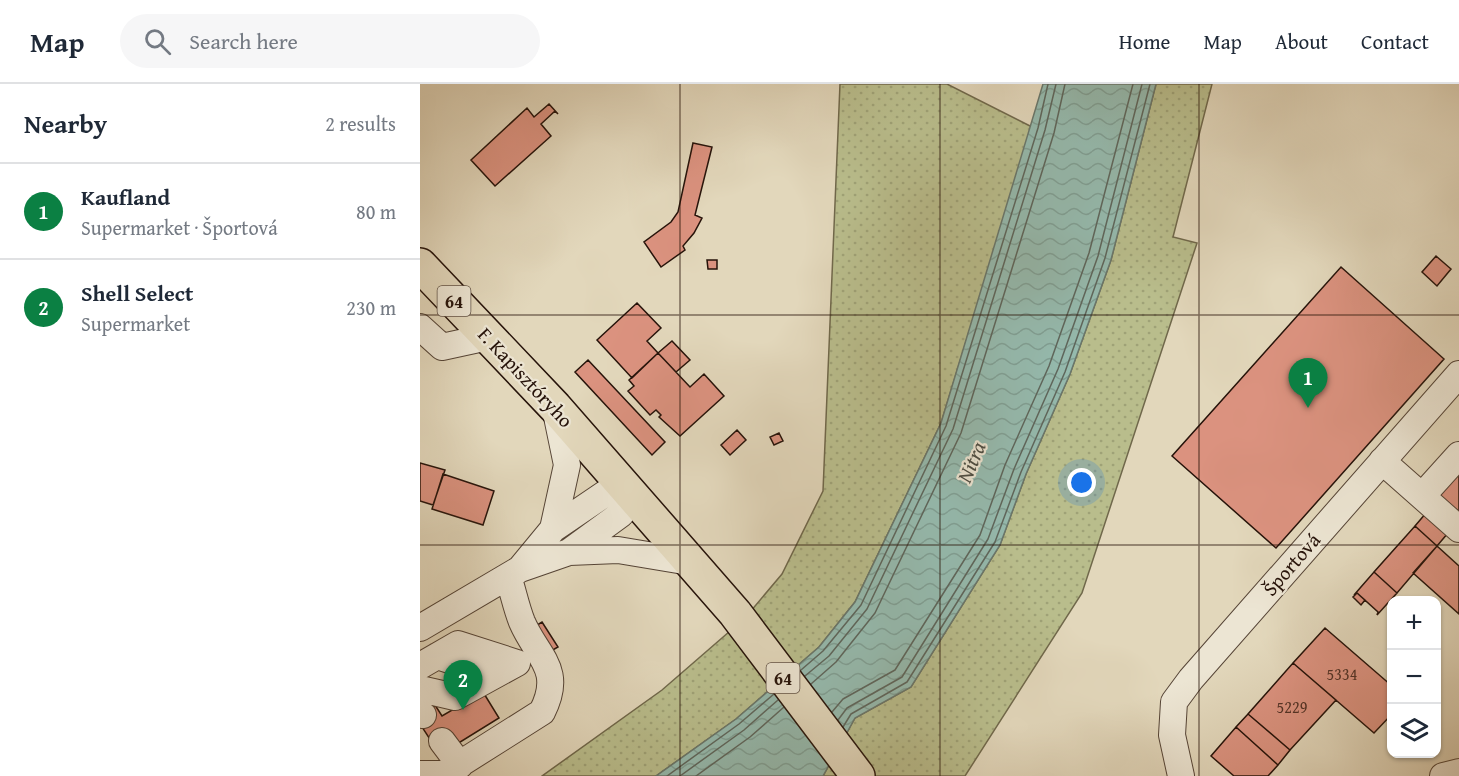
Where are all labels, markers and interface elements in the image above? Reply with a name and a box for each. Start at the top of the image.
search box [120,14,540,68]
text: Map [30,21,84,62]
icon: search [141,25,174,58]
text: Search here [189,25,298,57]
text: Home [1119,26,1170,57]
text: Map [1203,26,1242,57]
text: About [1275,26,1328,57]
text: Contact [1361,26,1429,57]
text: Nearby [24,104,107,143]
text: 2 results [325,109,396,138]
text: Kaufland [81,181,170,213]
text: 1 [38,197,49,226]
text: 80 m [356,197,396,226]
text: Supermarket · Športová [81,213,278,242]
text: Shell Select [81,277,193,309]
road number: 64 [438,286,471,316]
text: 2 [38,293,49,322]
text: 230 m [346,293,396,322]
text: Supermarket [81,309,190,338]
street label: F. Kapisztóryho [472,320,580,434]
pin: 1 [1288,358,1328,408]
water label: Nitra [948,436,994,488]
your location [1067,468,1096,497]
street label: Športová [1255,526,1327,602]
map controls [1387,596,1441,758]
button: + [1387,596,1441,650]
button: − [1387,650,1441,704]
pin: 2 [444,660,483,710]
house number: 5334 [1327,662,1358,686]
road number: 64 [766,663,800,693]
house number: 5229 [1277,695,1308,719]
button: layers [1387,704,1441,758]

